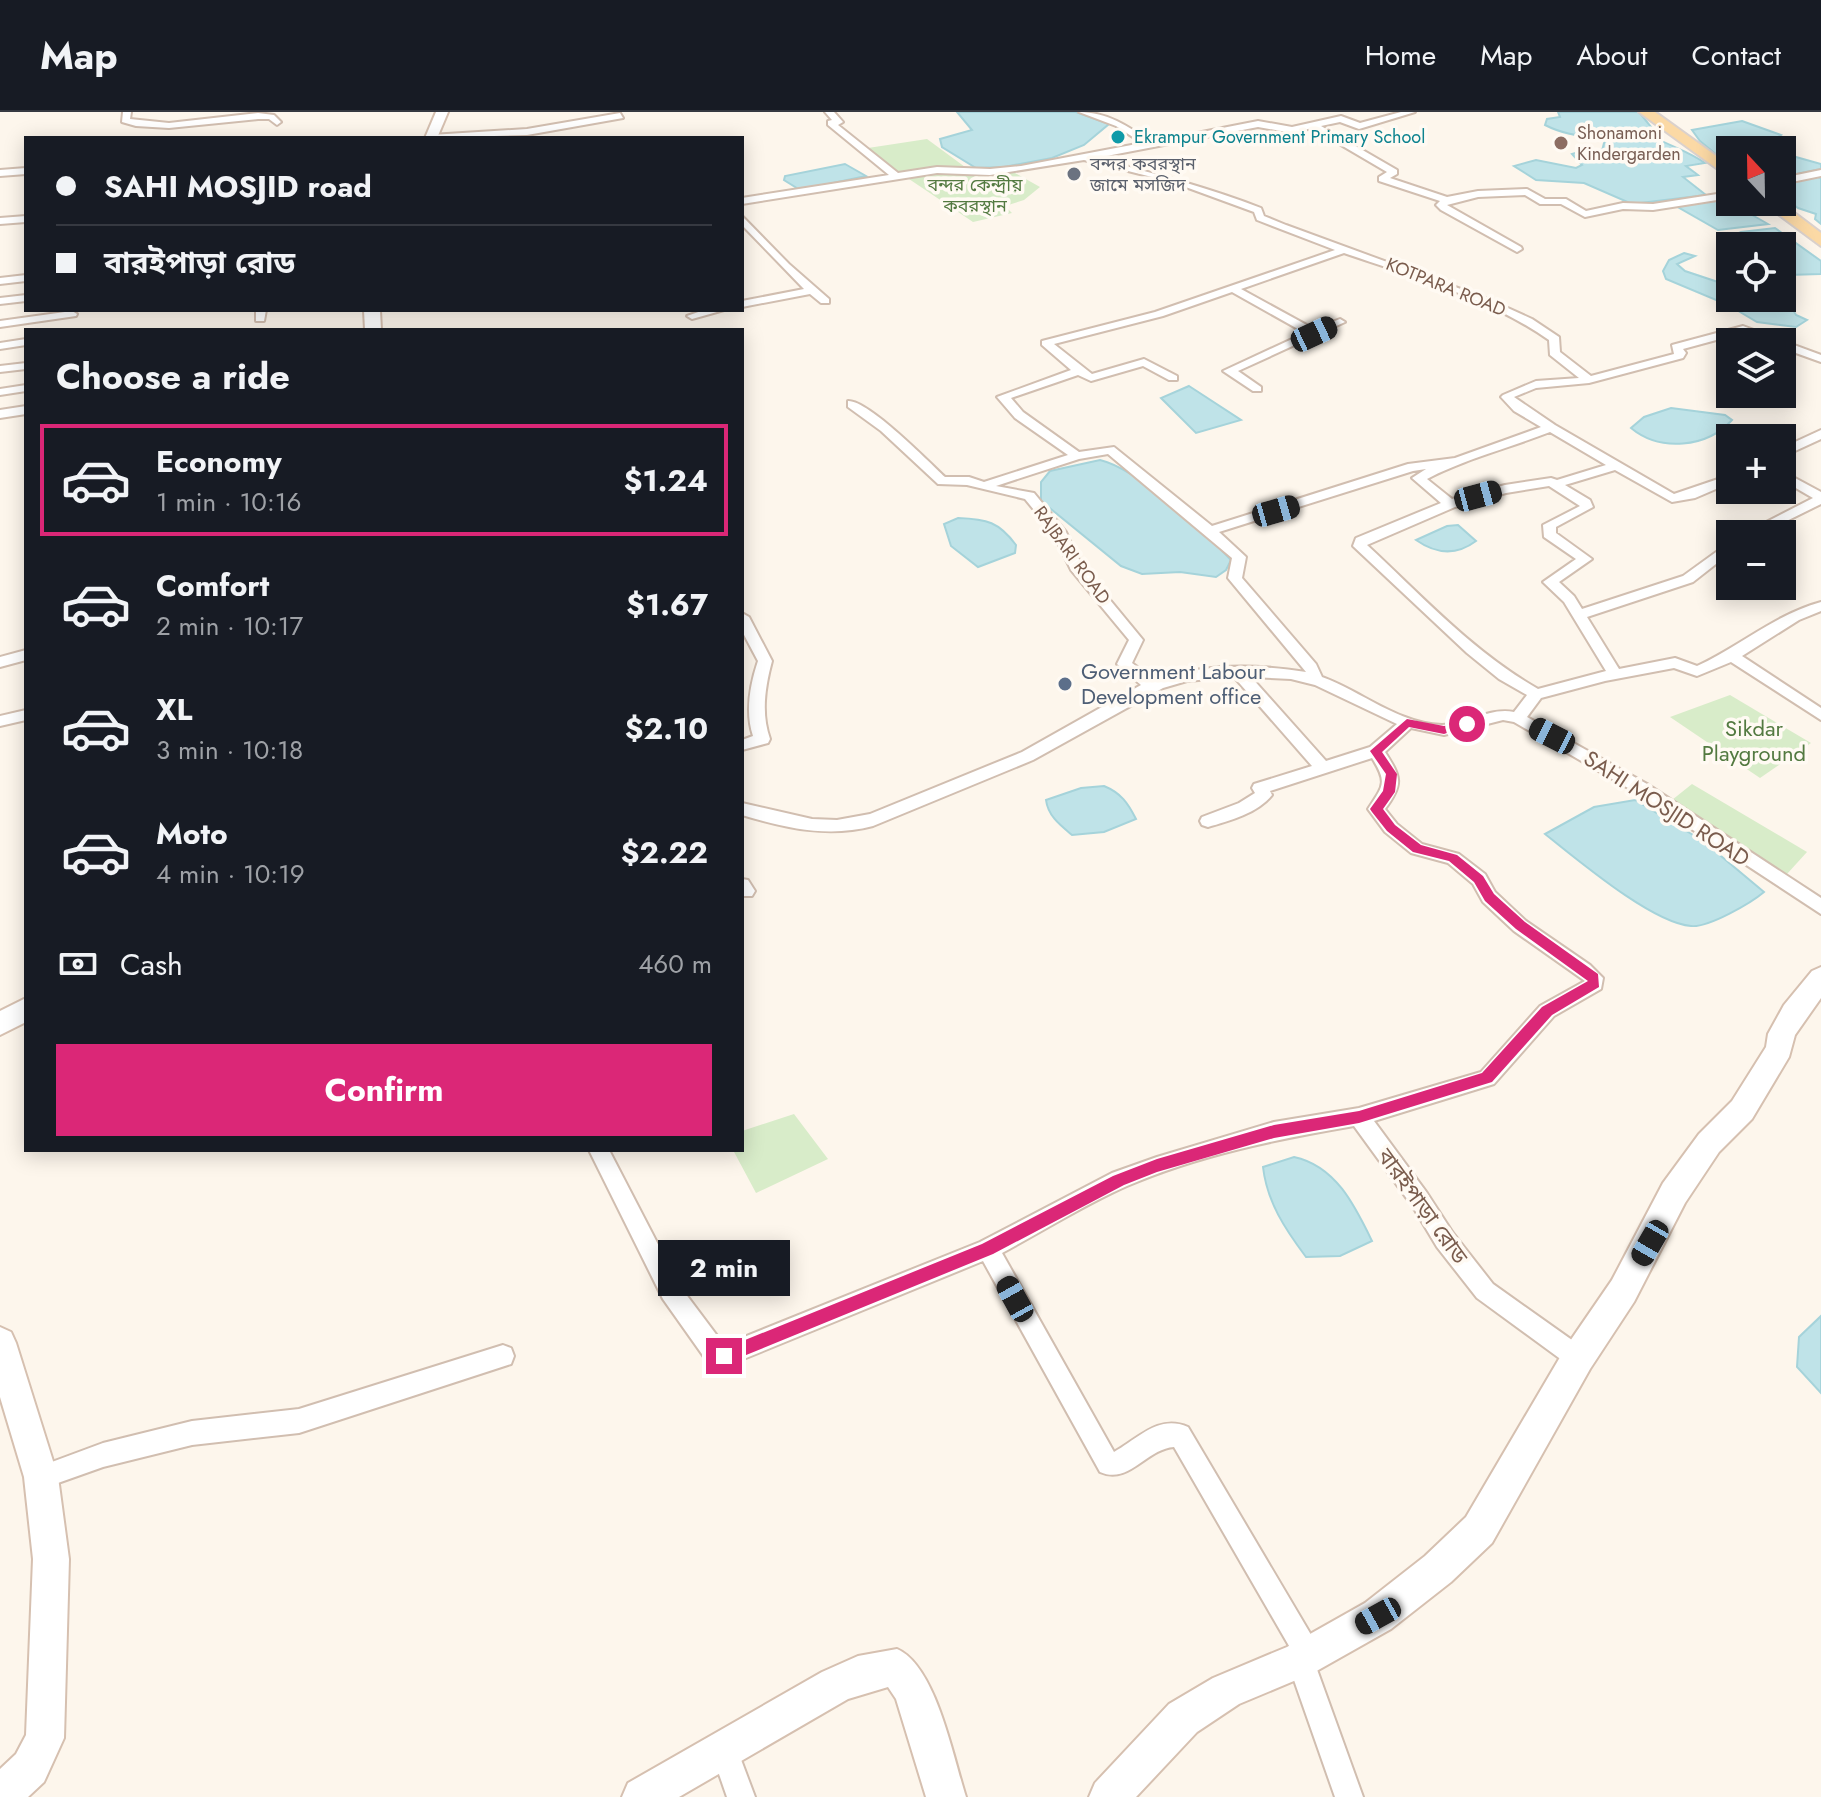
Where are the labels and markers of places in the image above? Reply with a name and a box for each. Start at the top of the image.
place label: Shonamoni Kindergarden [1577,120,1681,167]
place label: Ekrampur Government Primary School [1134,124,1425,150]
marker: Ekrampur Government Primary School [1109,128,1127,146]
marker: Shonamoni Kindergarden [1552,134,1570,152]
place label: বন্দর কবরস্থান জামে মসজিদ [1089,151,1197,198]
marker: বন্দর কবরস্থান জামে মসজিদ [1065,165,1083,183]
place label: Government Labour Development office [1081,655,1266,712]
marker: Government Labour Development office [1056,675,1074,693]

